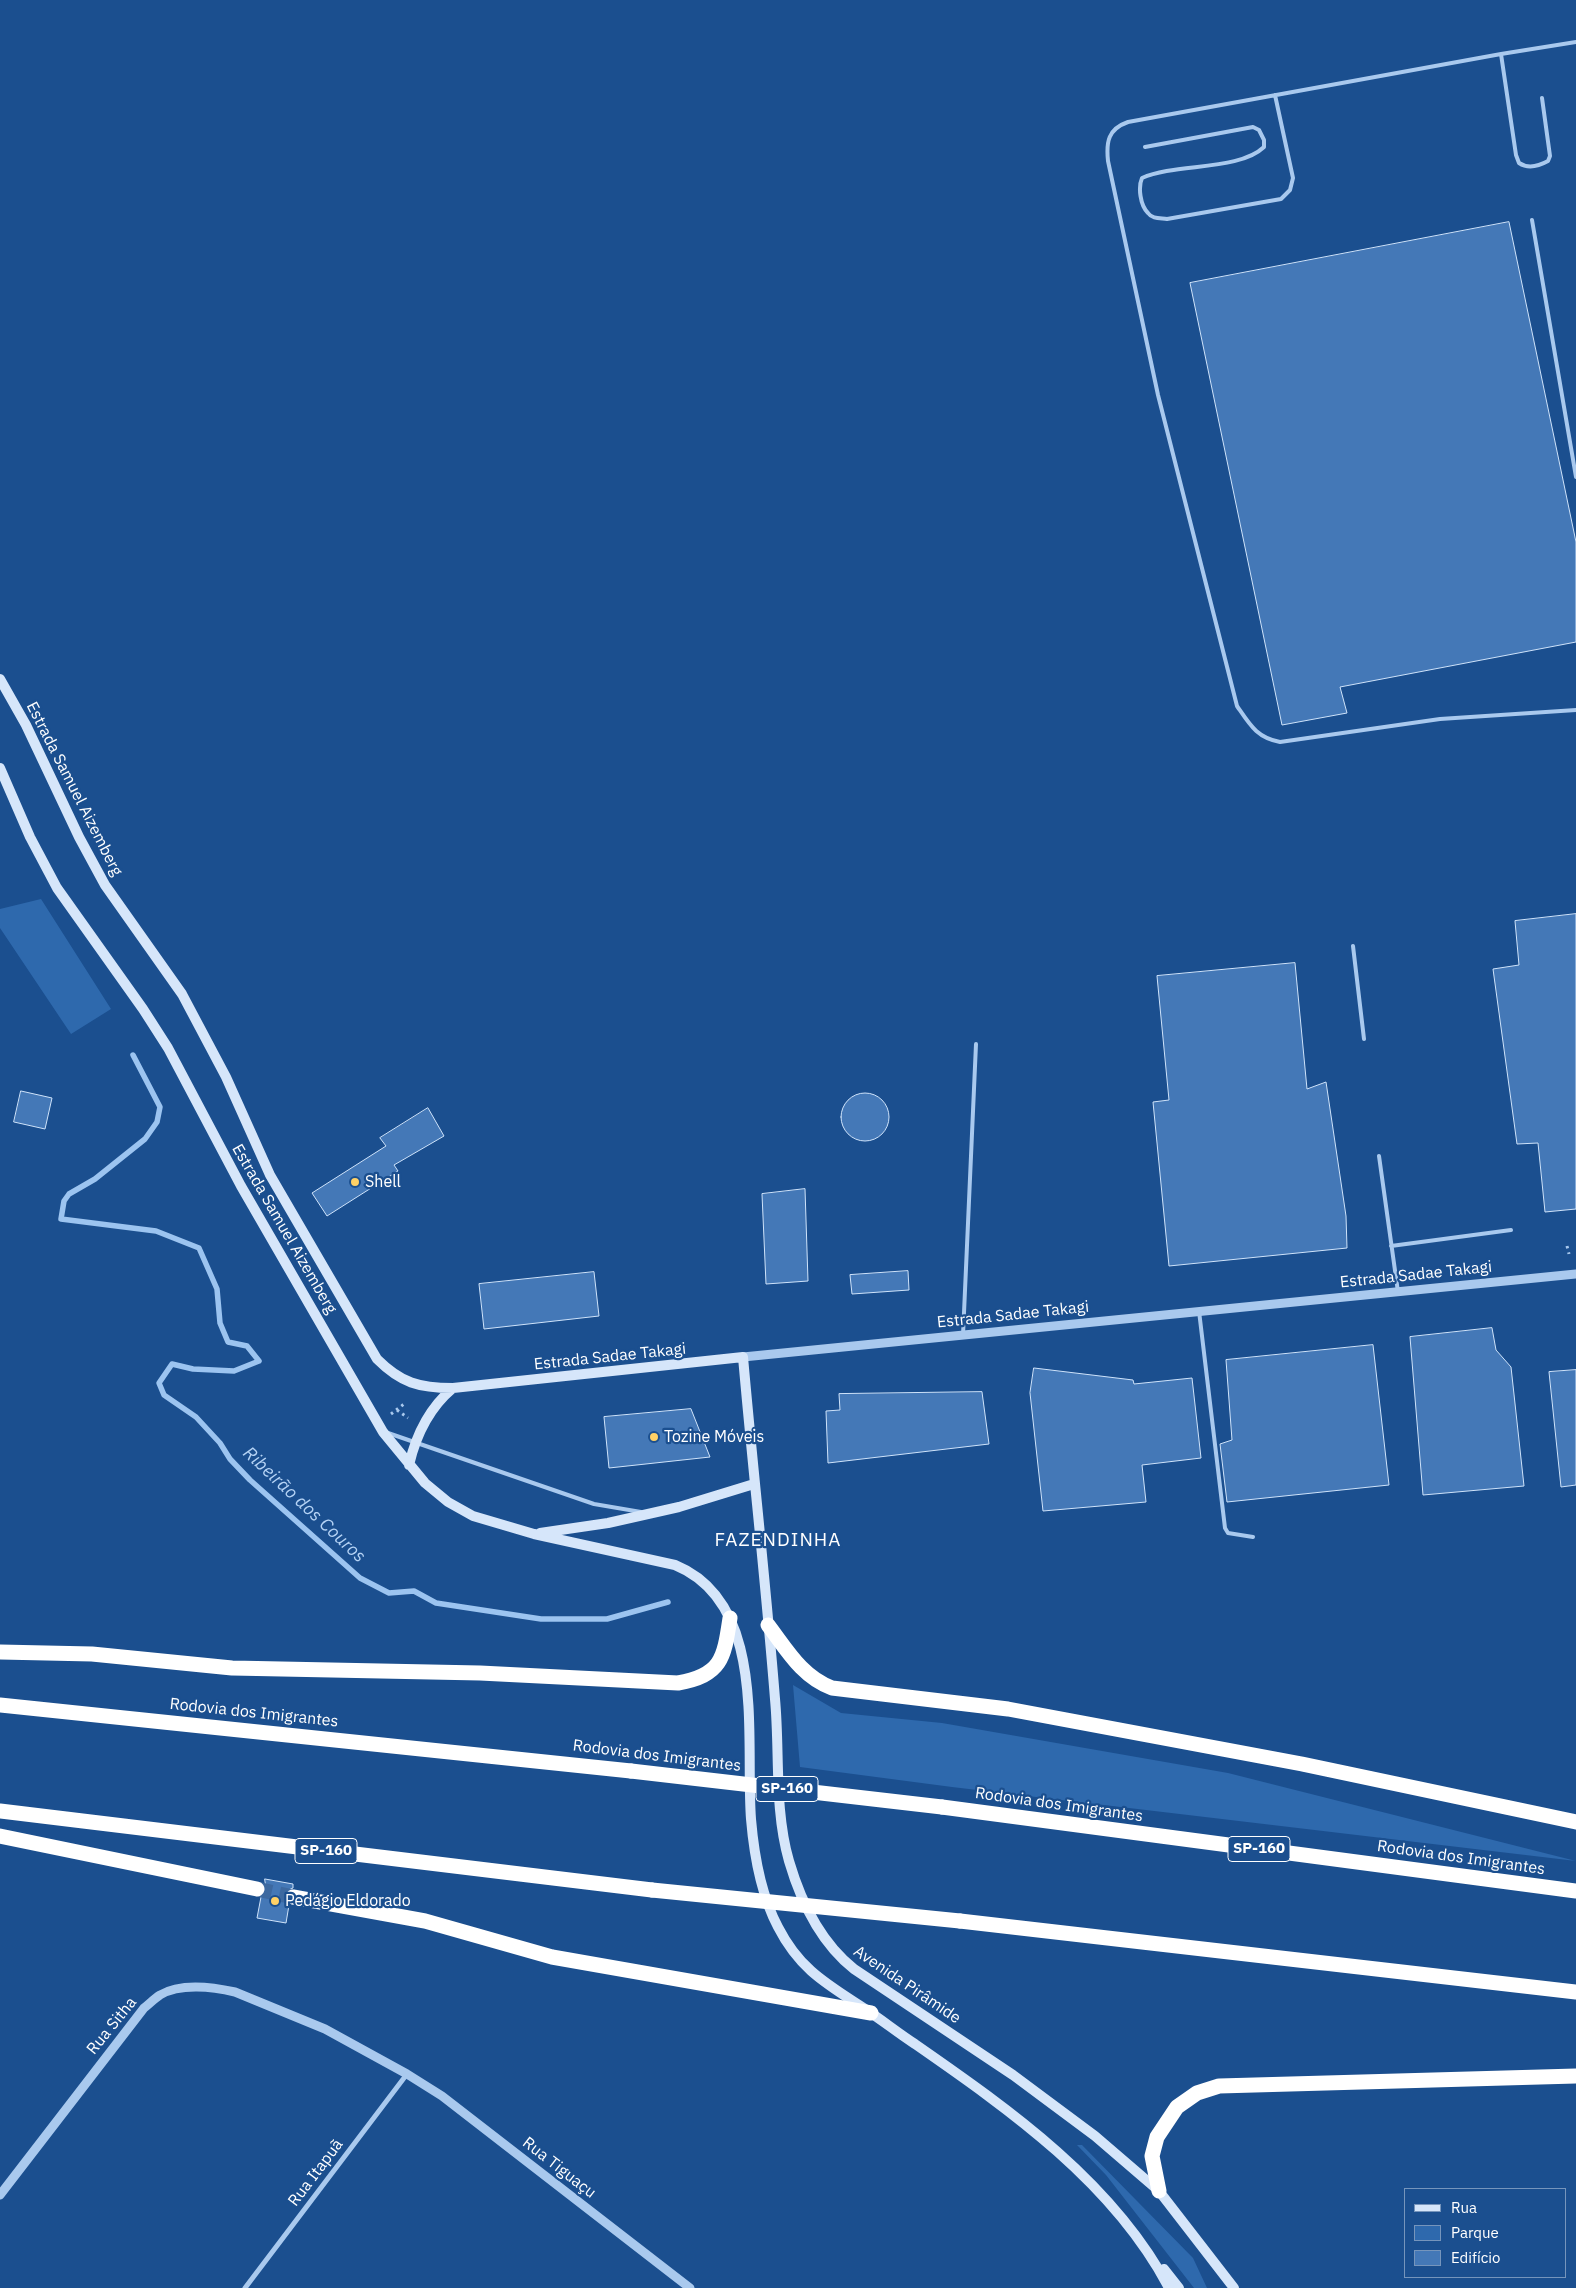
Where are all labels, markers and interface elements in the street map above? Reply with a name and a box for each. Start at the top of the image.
street label: Estrada Samuel Aizemberg [22,699,126,879]
street label: Estrada Samuel Aizemberg [228,1141,340,1317]
place label: Shell [365,1172,401,1192]
marker: Shell [349,1176,361,1188]
street label: Estrada Sadae Takagi [1339,1257,1493,1293]
street label: Estrada Sadae Takagi [936,1297,1090,1333]
street label: Estrada Sadae Takagi [533,1339,687,1375]
place label: Tozine Móveis [664,1427,764,1447]
marker: Tozine Móveis [648,1431,660,1443]
water label: Ribeirão dos Couros [238,1443,370,1567]
district label: FAZENDINHA [713,1530,843,1552]
street label: Rodovia dos Imigrantes [169,1695,339,1731]
street label: Rodovia dos Imigrantes [572,1736,742,1776]
road number: SP-160 [756,1776,818,1802]
street label: Rodovia dos Imigrantes [974,1784,1144,1826]
road number: SP-160 [1228,1836,1290,1862]
street label: Rodovia dos Imigrantes [1376,1837,1546,1879]
road number: SP-160 [295,1838,357,1864]
place label: Pedágio Eldorado [285,1891,411,1911]
marker: Pedágio Eldorado [269,1895,281,1907]
street label: Avenida Pirâmide [850,1942,964,2028]
street label: Rua Sitha [83,1993,141,2059]
street label: Rua Tiguaçu [518,2133,600,2203]
street label: Rua Itapuã [285,2136,347,2210]
legend [1404,2188,1566,2278]
text: Rua [1451,2198,1477,2217]
text: Parque [1451,2223,1499,2242]
text: Edifício [1451,2248,1500,2267]

